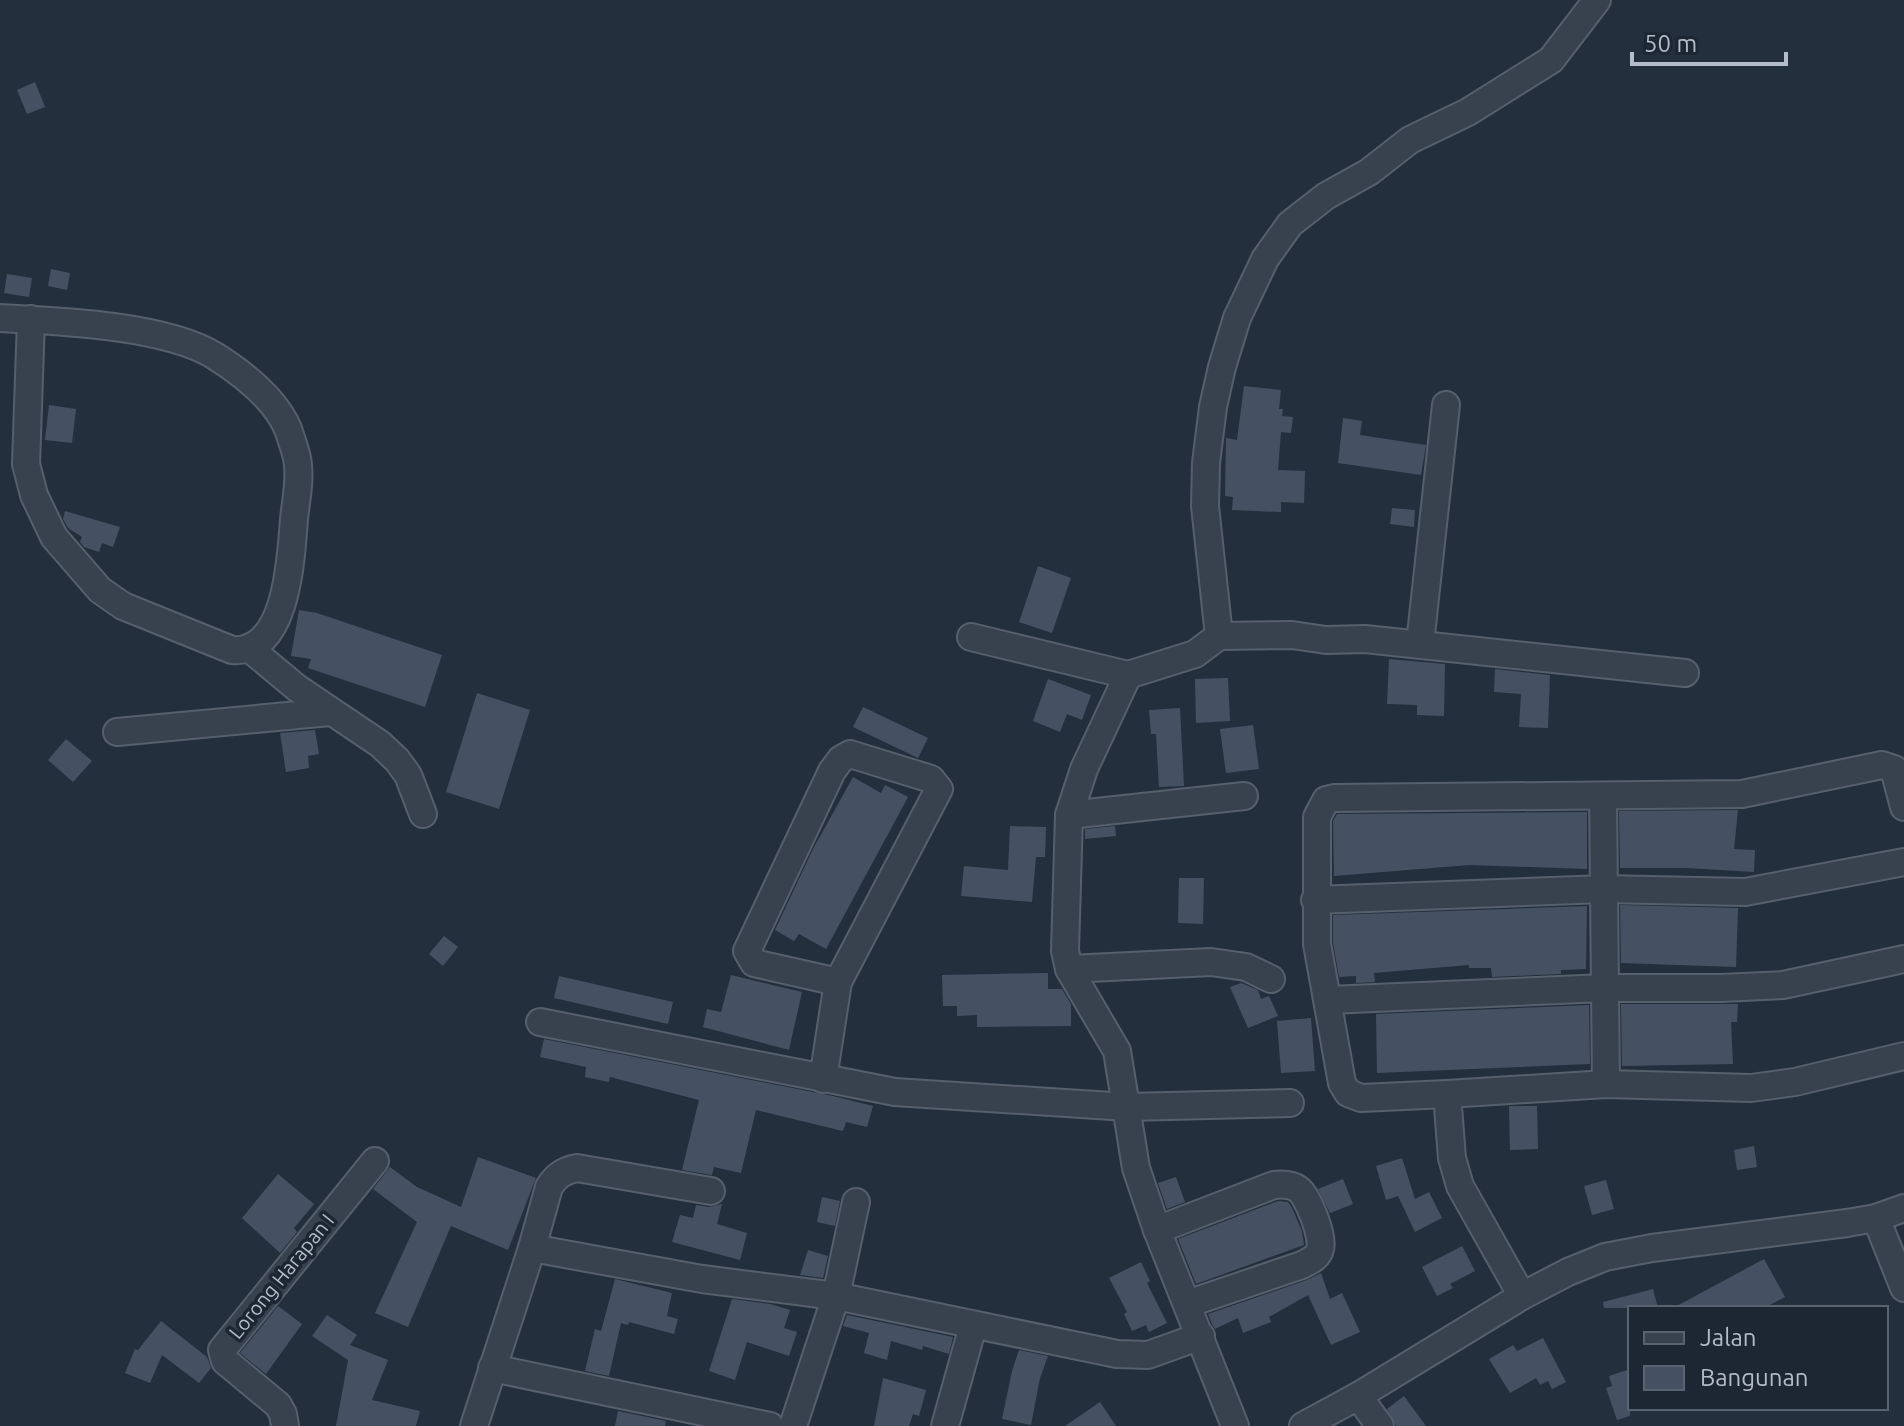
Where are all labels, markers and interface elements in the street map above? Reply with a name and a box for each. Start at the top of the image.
scale bar [1632,16,1786,66]
text: 50 m [1644,30,1697,57]
street label: Lorong Harapan I [224,1209,338,1343]
legend [1628,1306,1888,1410]
text: Jalan [1700,1324,1757,1351]
text: Bangunan [1700,1364,1809,1391]

